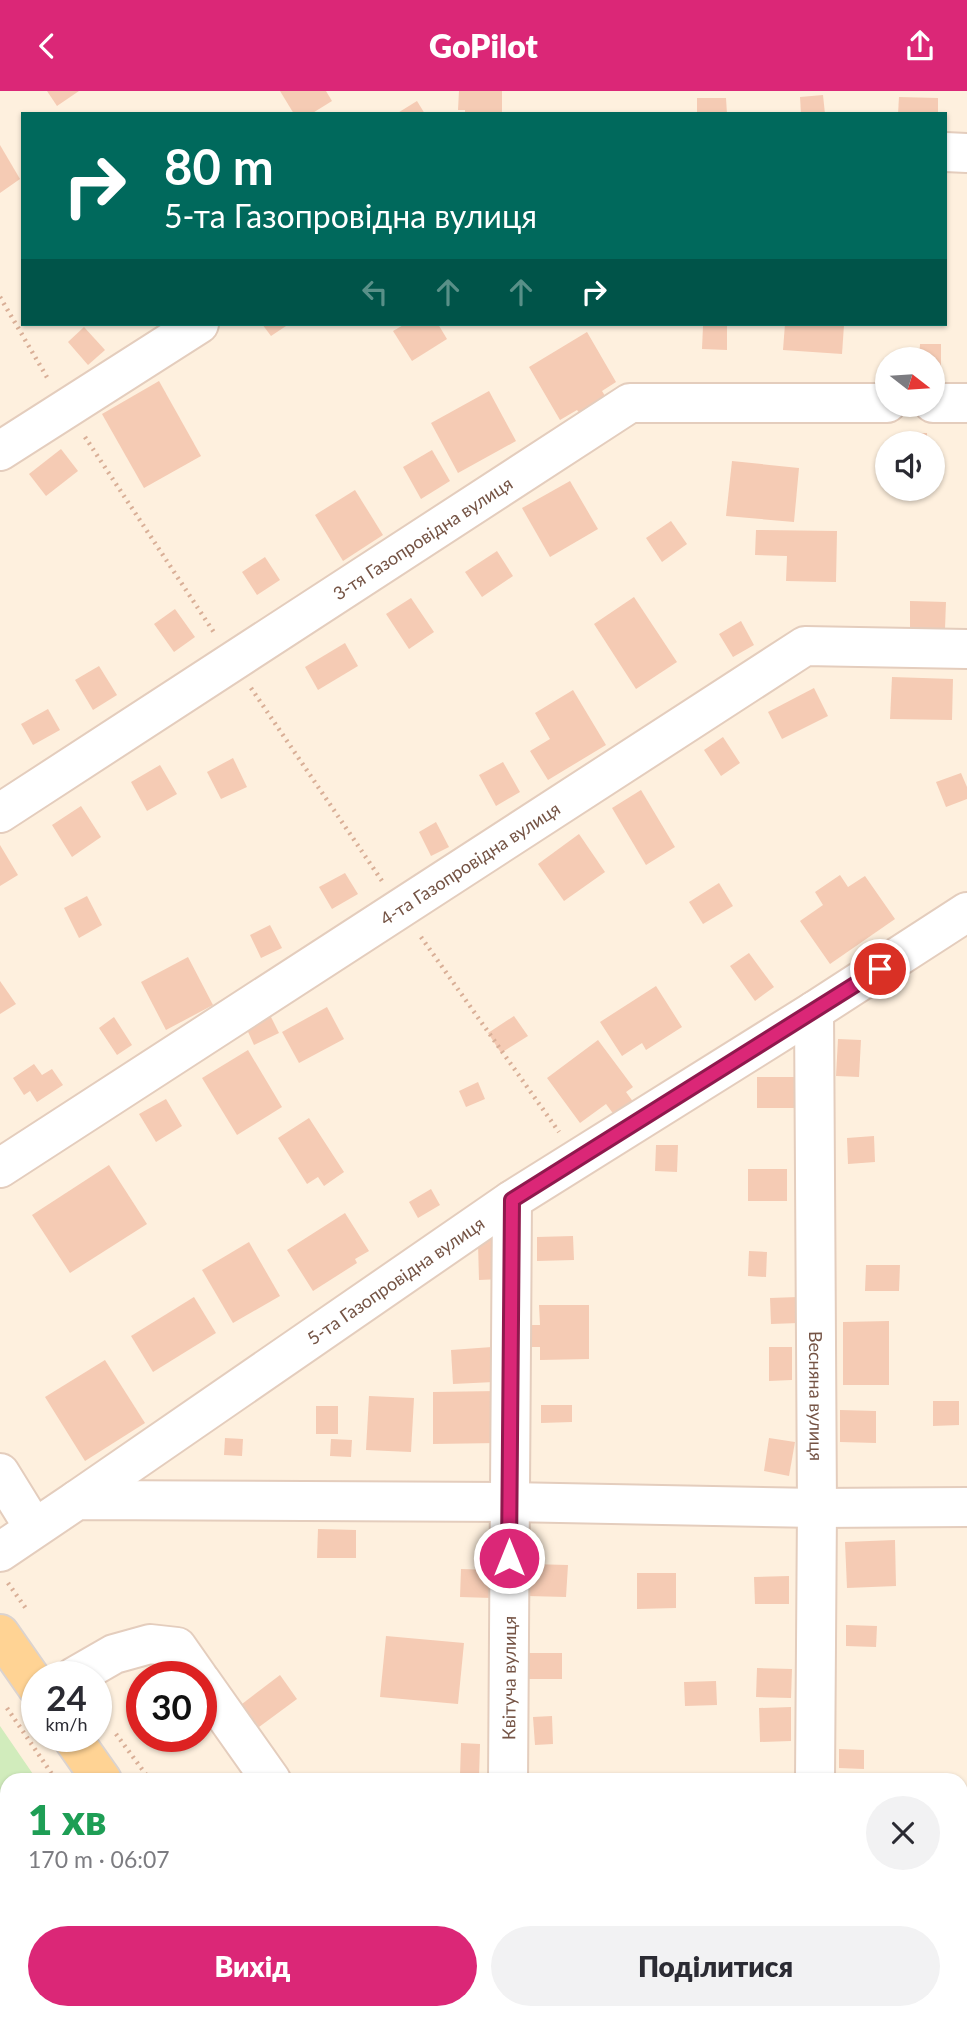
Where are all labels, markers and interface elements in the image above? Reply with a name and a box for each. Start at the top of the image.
text: GoPilot [429,26,538,65]
icon: back [28,27,66,65]
icon: share [901,27,939,65]
text: 80 m [164,137,274,195]
icon: right [49,140,140,231]
text: 5-та Газопровідна вулиця [164,196,537,235]
icon: left [356,273,394,311]
icon: ahead [429,273,467,311]
icon: ahead [502,273,540,311]
icon: right [575,273,613,311]
north arrow [875,347,945,417]
map controls [875,347,945,501]
button: sound [875,431,945,501]
street label: 3-тя Газопровідна вулиця [329,472,516,604]
street label: 4-та Газопровідна вулиця [376,797,564,930]
pin [850,939,910,999]
icon: arrive [861,950,899,988]
street label: 5-та Газопровідна вулиця [303,1212,488,1349]
street label: Весняна вулиця [805,1331,828,1461]
position arrow [472,1521,546,1595]
street label: Квітуча вулиця [497,1616,520,1740]
speed limit sign: 30 [126,1661,217,1752]
text: 24 [46,1676,87,1718]
text: km/h [45,1713,88,1735]
text: 1 хв [28,1794,106,1844]
button: close [866,1796,940,1870]
text: 170 m · 06:07 [28,1845,170,1873]
button: Вихід [28,1926,477,2006]
button: Поділитися [491,1926,940,2006]

